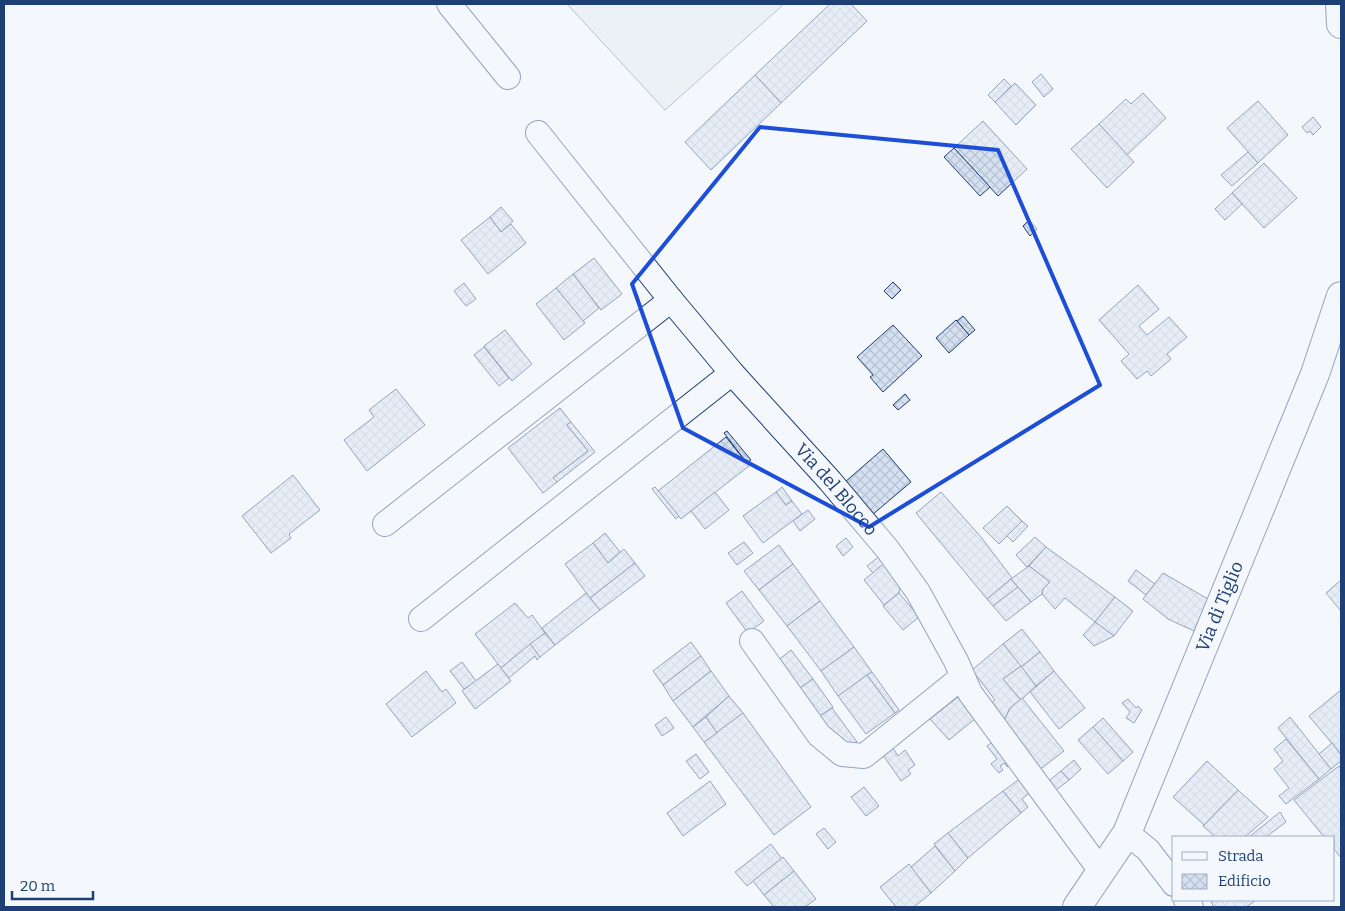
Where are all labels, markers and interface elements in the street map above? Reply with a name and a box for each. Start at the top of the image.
street label: Via del Blocco [790,439,882,540]
street label: Via di Tiglio [1191,558,1248,655]
legend [1172,836,1335,901]
text: Strada [1218,847,1264,865]
scale bar [12,868,94,900]
text: Edificio [1218,872,1271,890]
text: 20 m [20,877,56,895]

